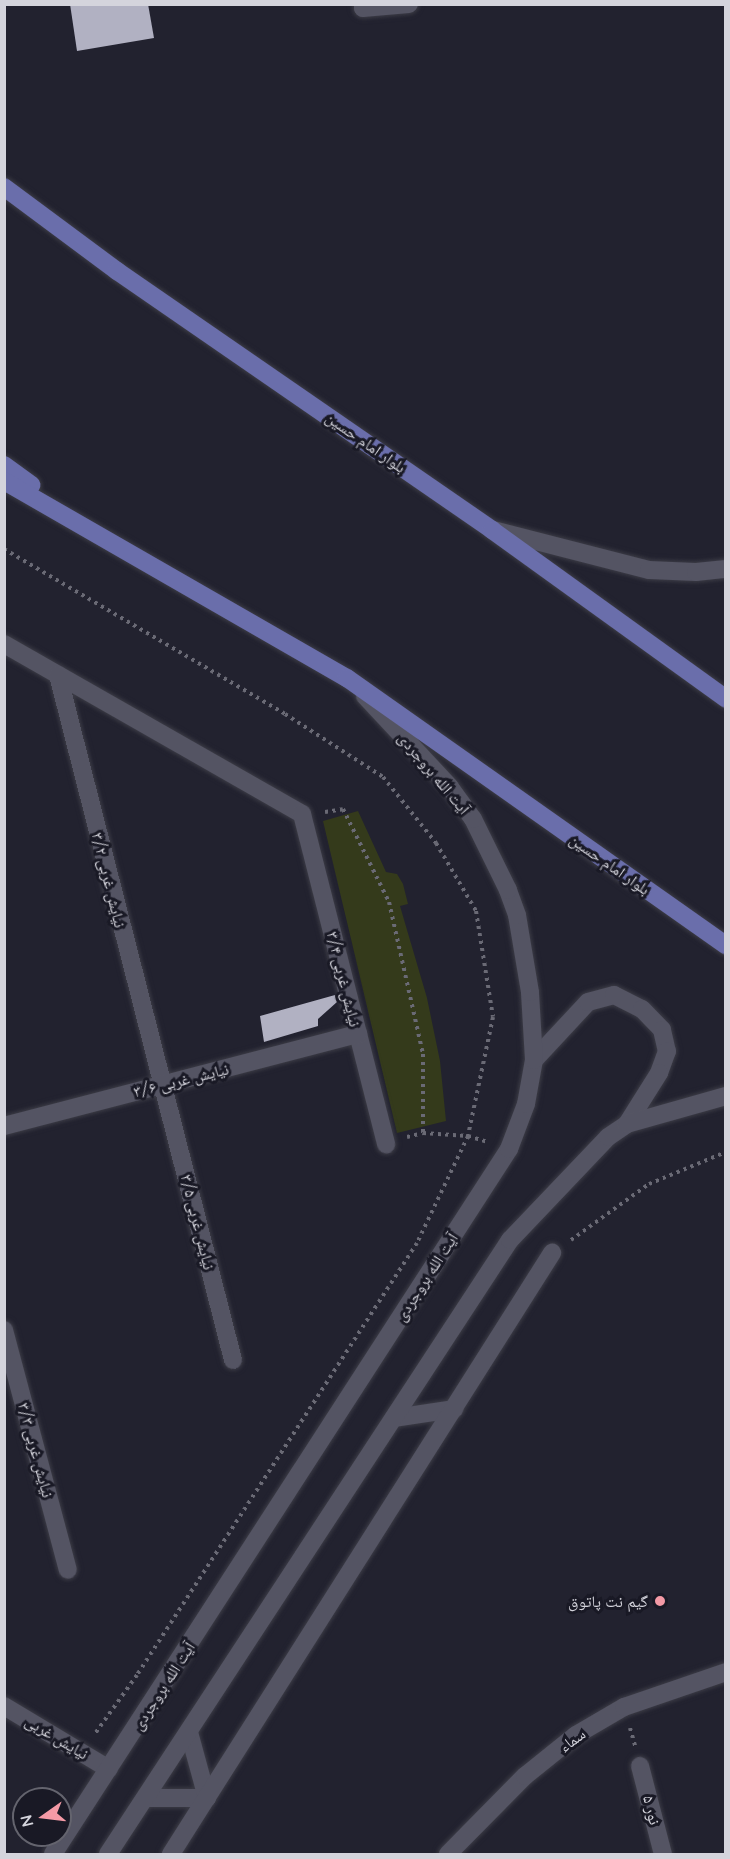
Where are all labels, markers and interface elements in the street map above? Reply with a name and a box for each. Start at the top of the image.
street label: بلوار امام حسین [322,407,410,477]
street label: آیت الله بروجردی [394,728,474,818]
street label: بلوار امام حسین [566,829,654,899]
street label: نیایش غربی ۳/۲ [88,830,130,930]
street label: نیایش غربی ۳/۴ [323,929,365,1029]
street label: نیایش غربی ۳/۶ [131,1059,231,1101]
street label: نیایش غربی ۳/۵ [177,1172,219,1272]
street label: آیت الله بروجردی [390,1229,462,1325]
street label: نیایش غربی ۳/۳ [14,1400,58,1500]
place label: گیم نت پاتوق [568,1591,648,1611]
marker: گیم نت پاتوق [653,1594,667,1608]
street label: آیت الله بروجردی [127,1638,199,1734]
street label: نیایش غربی [22,1711,92,1763]
street label: سماء [555,1724,589,1756]
north arrow [12,1787,72,1847]
street label: نور ۵ [639,1793,665,1827]
text: N [15,1813,38,1829]

